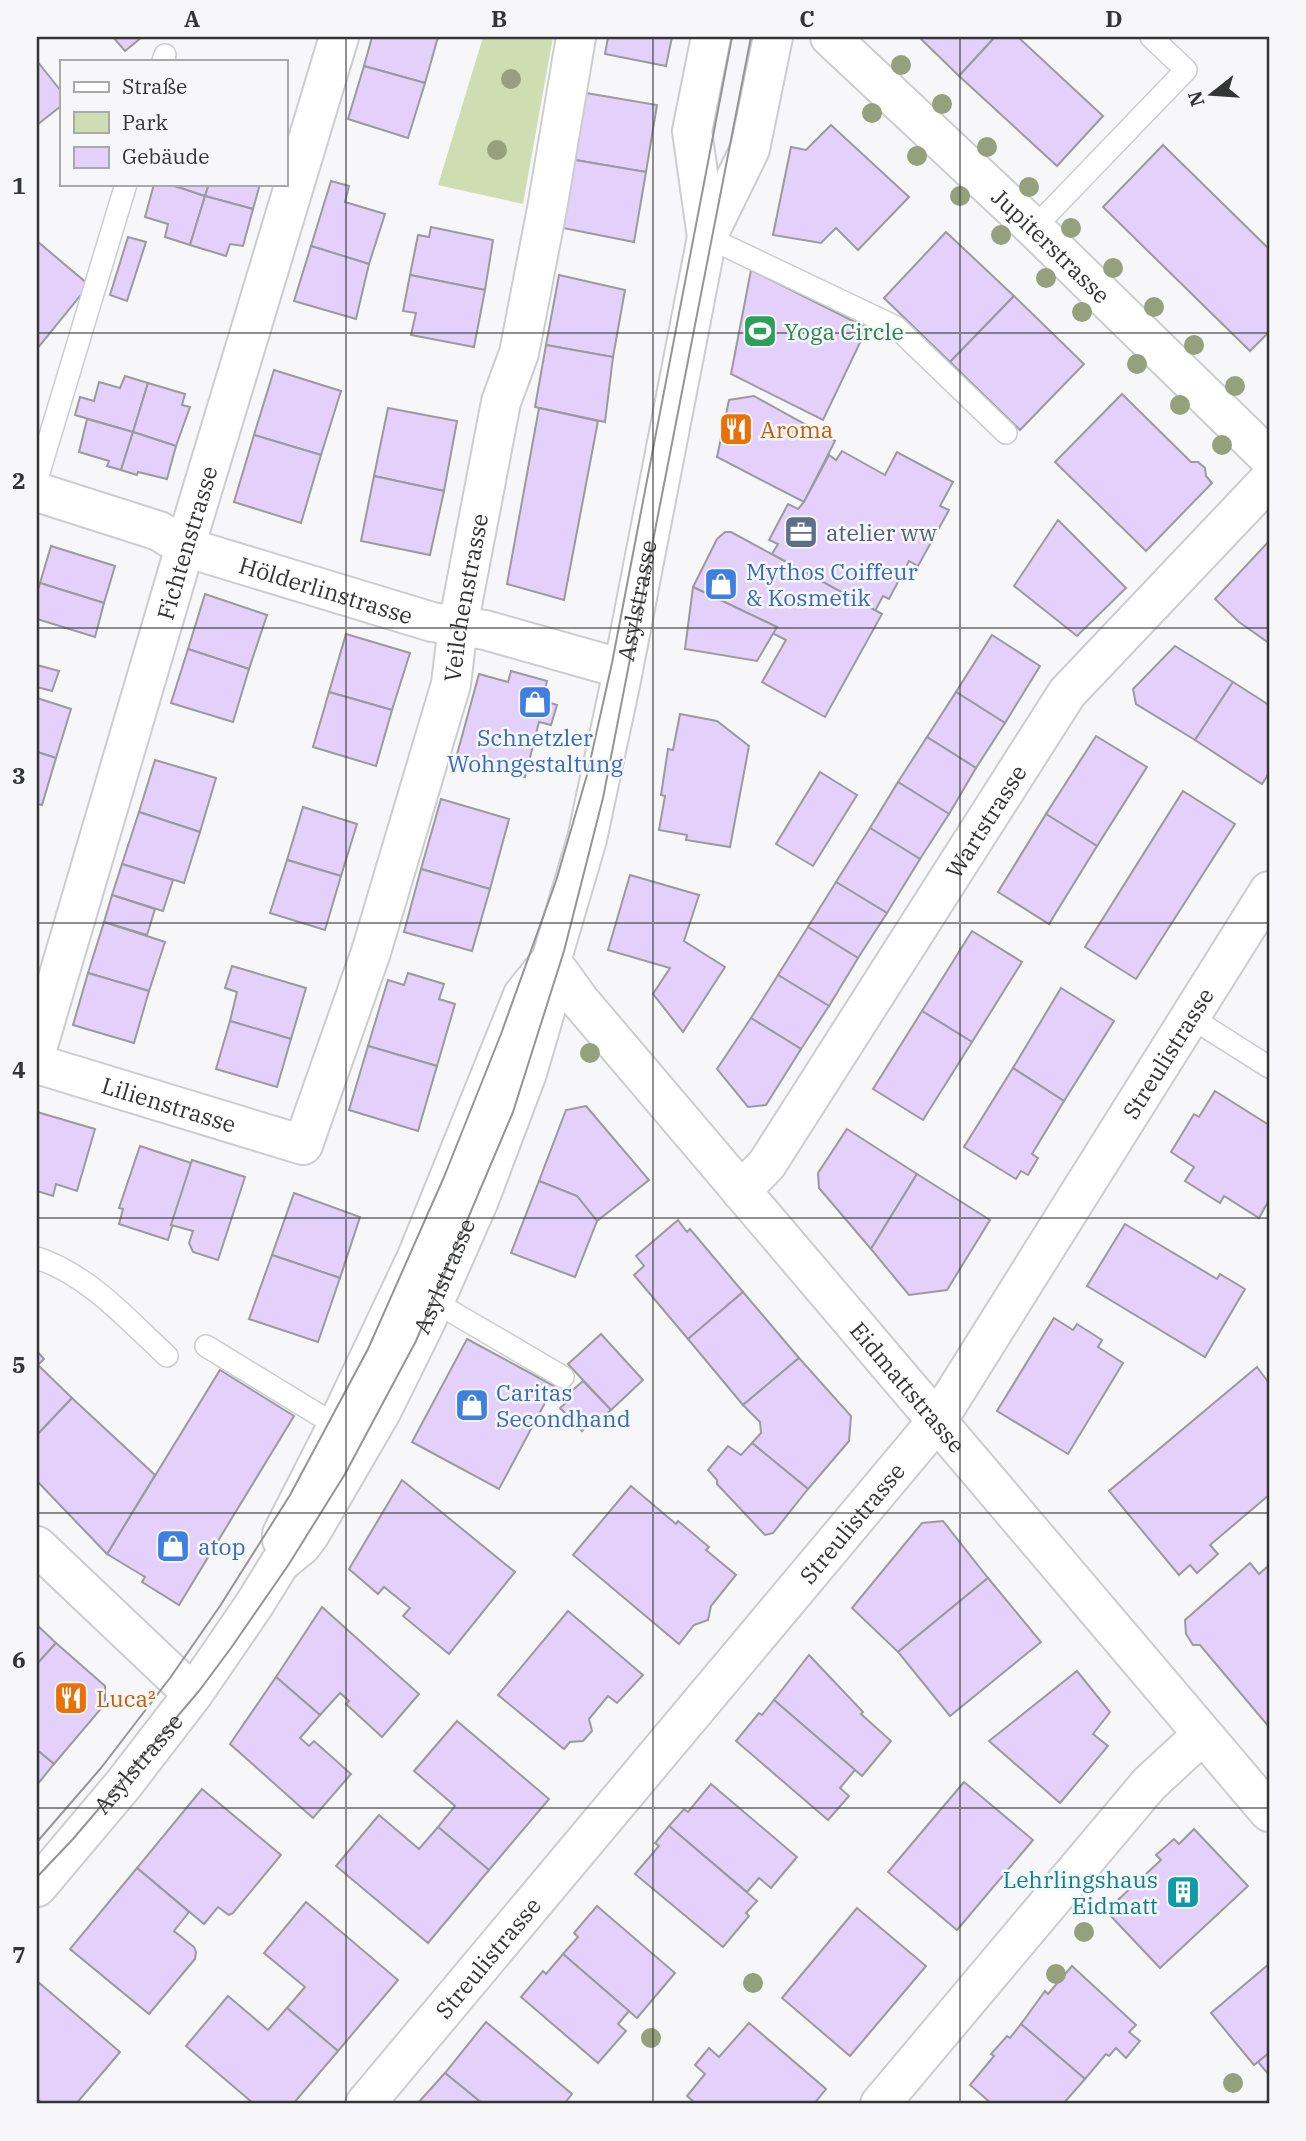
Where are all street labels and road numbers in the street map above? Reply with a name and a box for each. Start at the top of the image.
street label: Jupiterstrasse [986,181,1117,309]
street label: Fichtenstrasse [149,462,224,623]
street label: Veilchenstrasse [436,511,494,683]
street label: Asylstrasse [610,537,663,663]
street label: Hölderlinstrasse [236,549,417,630]
street label: Wartstrasse [938,759,1033,883]
street label: Streulistrasse [1115,982,1220,1124]
street label: Lilienstrasse [98,1070,240,1139]
street label: Asylstrasse [406,1213,481,1338]
street label: Eidmattstrasse [844,1315,972,1459]
street label: Streulistrasse [792,1456,911,1590]
street label: Asylstrasse [86,1707,189,1820]
street label: Streulistrasse [428,1891,547,2024]

